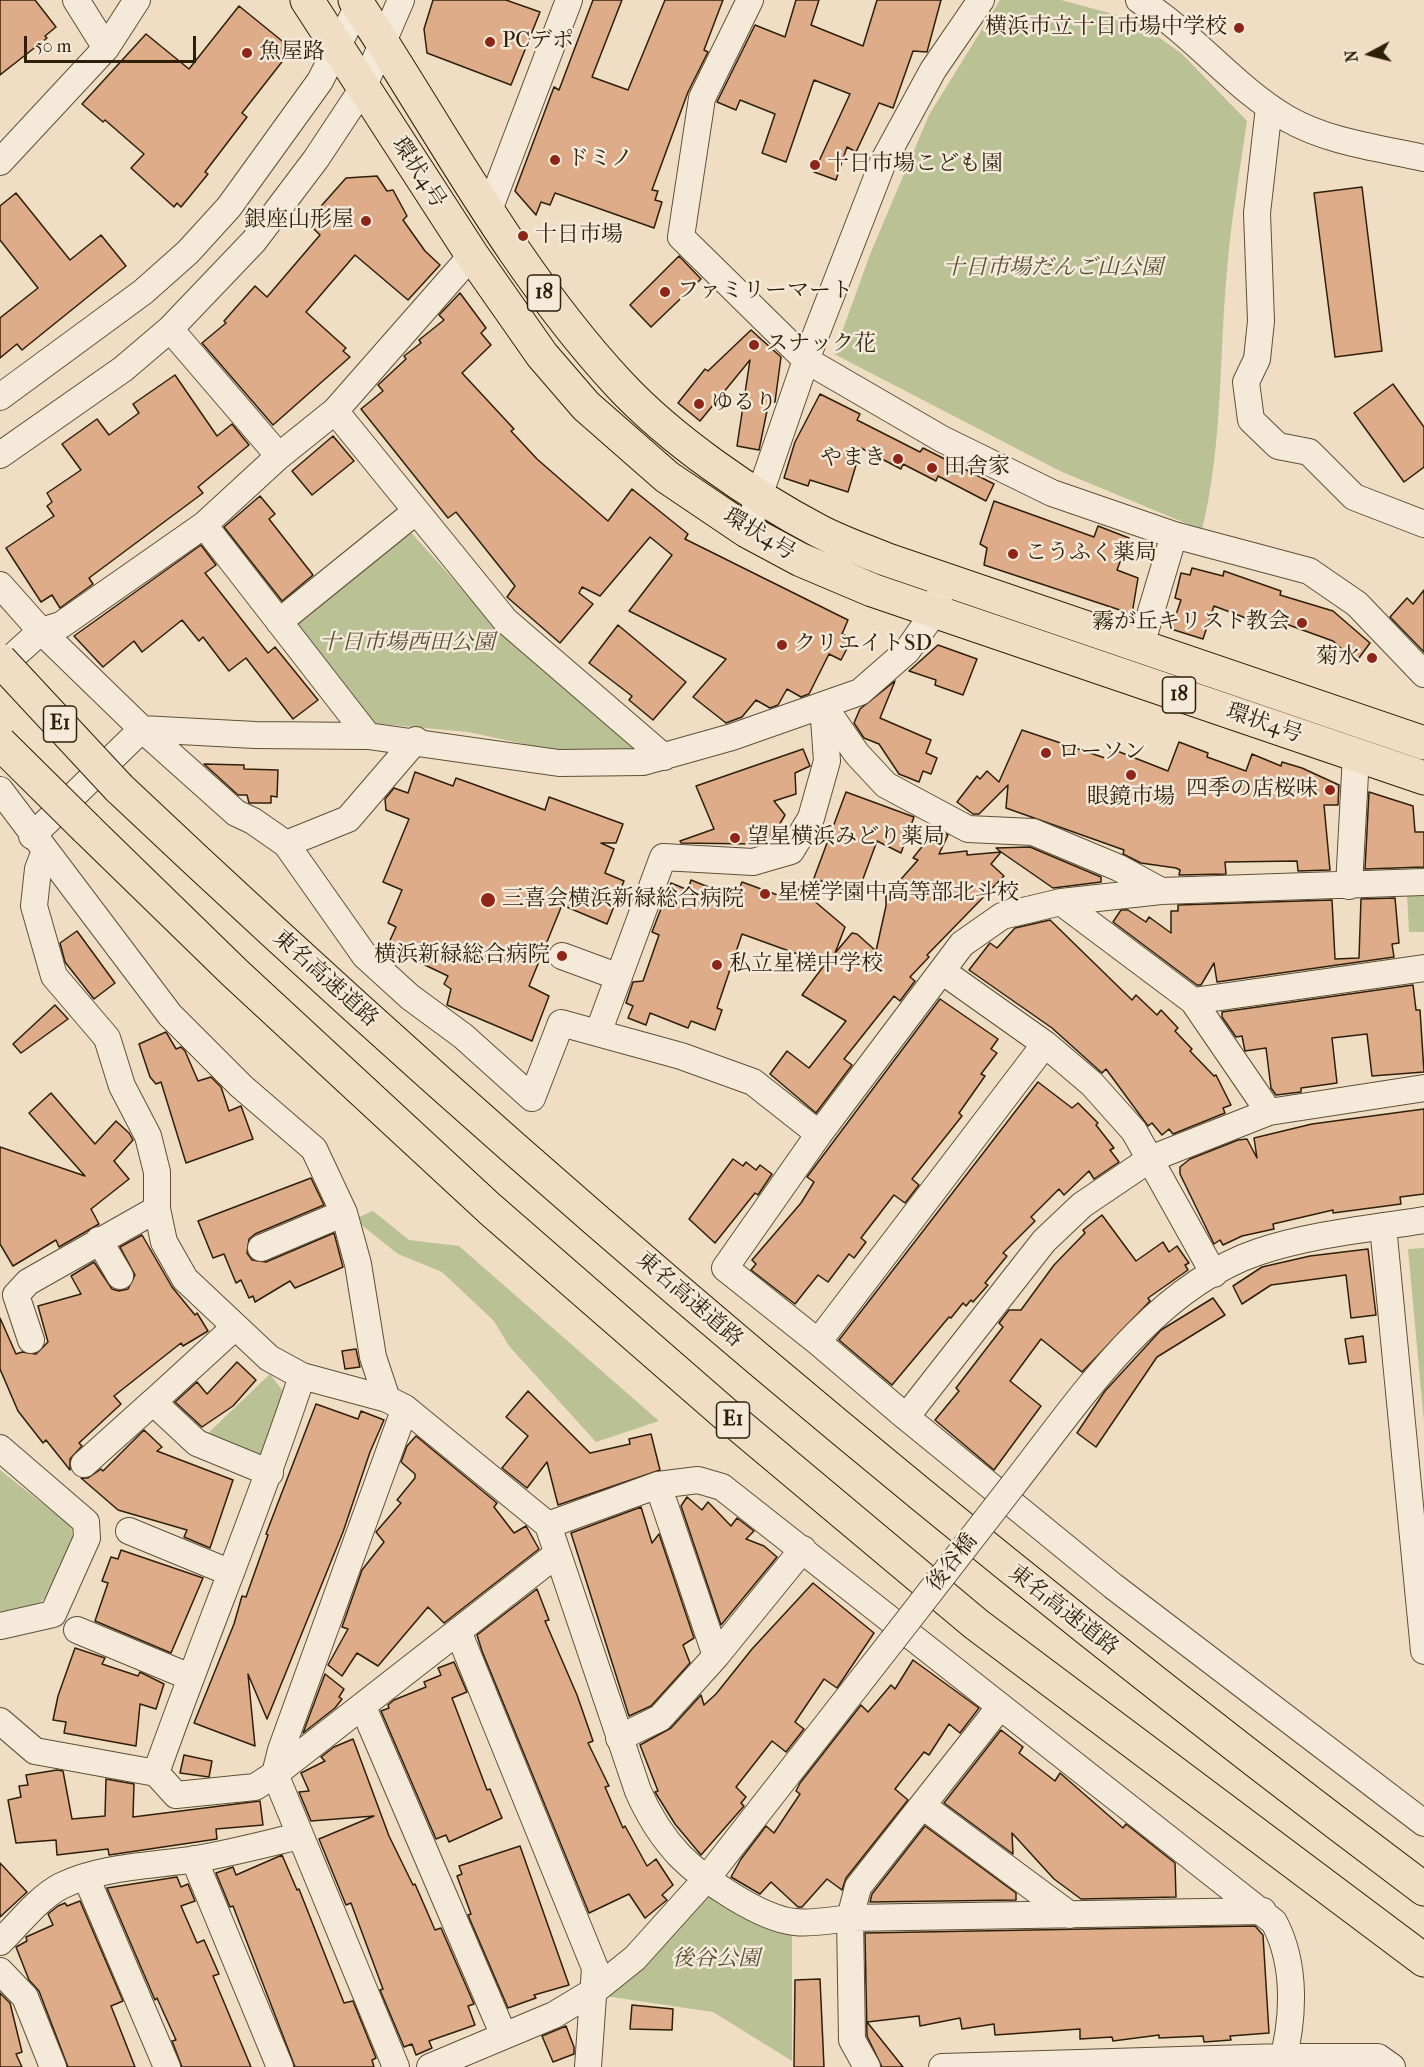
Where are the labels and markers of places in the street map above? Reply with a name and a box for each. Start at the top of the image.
place label: 横浜市立十日市場中学校 [985,15,1227,41]
marker: 横浜市立十日市場中学校 [1232,21,1246,35]
place label: PCデポ [502,29,574,55]
marker: PCデポ [483,35,497,49]
place label: 魚屋路 [259,40,325,66]
marker: 魚屋路 [240,46,254,60]
place label: ドミノ [567,147,633,173]
place label: 十日市場こども園 [827,152,1003,178]
marker: ドミノ [548,153,562,167]
marker: 十日市場こども園 [808,158,822,172]
place label: 銀座山形屋 [244,208,354,234]
marker: 銀座山形屋 [359,214,373,228]
place label: 十日市場 [535,223,623,249]
marker: 十日市場 [516,229,530,243]
place label: ファミリーマート [677,279,853,305]
marker: ファミリーマート [658,285,672,299]
place label: スナック花 [766,332,876,358]
marker: スナック花 [747,338,761,352]
place label: ゆるり [711,391,777,417]
marker: ゆるり [692,397,706,411]
place label: やまき [820,446,886,472]
marker: やまき [891,452,905,466]
place label: 田舎家 [944,455,1010,481]
marker: 田舎家 [925,461,939,475]
place label: こうふく薬局 [1025,541,1157,567]
marker: こうふく薬局 [1006,547,1020,561]
place label: 霧が丘キリスト教会 [1092,610,1290,636]
marker: 霧が丘キリスト教会 [1295,616,1309,630]
place label: クリエイトSD [794,632,932,658]
marker: クリエイトSD [775,638,789,652]
place label: 菊水 [1316,645,1360,671]
marker: 菊水 [1365,651,1379,665]
place label: ローソン [1058,740,1146,766]
marker: ローソン [1039,746,1053,760]
marker: 眼鏡市場 [1124,768,1138,782]
place label: 四季の店桜味 [1186,777,1318,803]
marker: 四季の店桜味 [1323,783,1337,797]
place label: 眼鏡市場 [1087,785,1175,811]
place label: 望星横浜みどり薬局 [747,825,945,851]
marker: 望星横浜みどり薬局 [728,831,742,845]
place label: 星槎学園中高等部北斗校 [777,881,1019,907]
place label: 三喜会横浜新緑総合病院 [502,887,744,913]
marker: 星槎学園中高等部北斗校 [758,887,772,901]
marker: 三喜会横浜新緑総合病院 [479,891,497,909]
place label: 横浜新緑総合病院 [374,943,550,969]
marker: 横浜新緑総合病院 [555,949,569,963]
place label: 私立星槎中学校 [729,952,883,978]
marker: 私立星槎中学校 [710,958,724,972]

